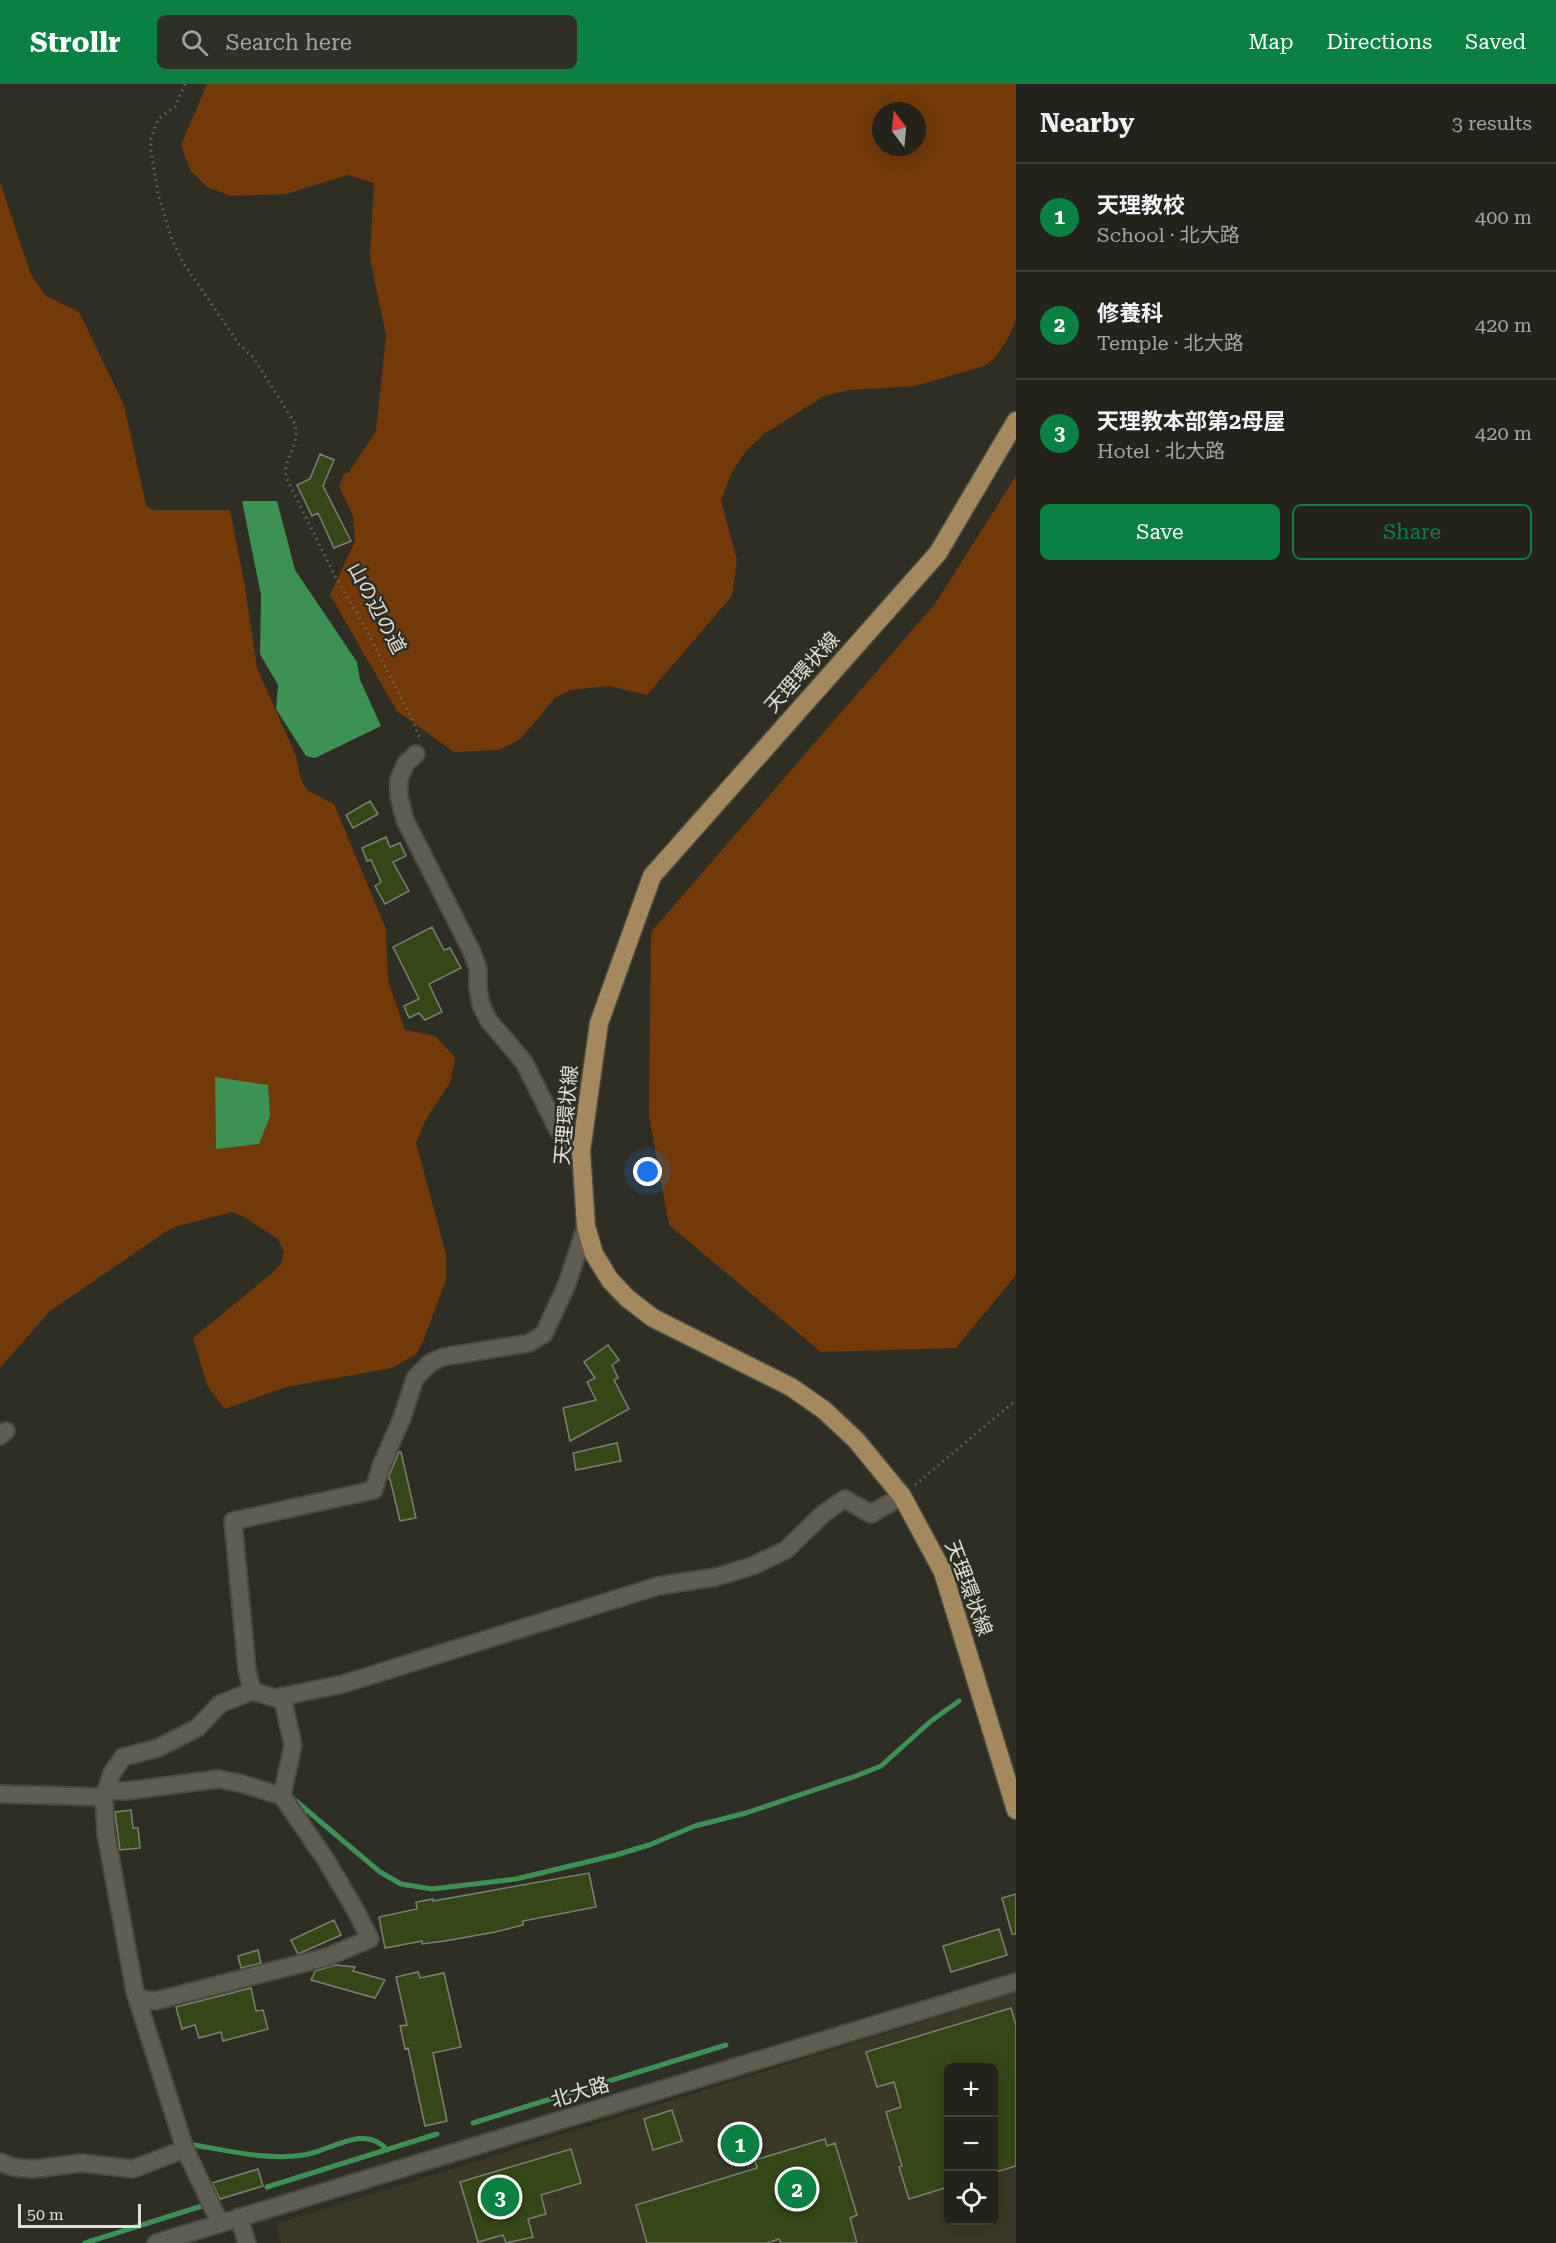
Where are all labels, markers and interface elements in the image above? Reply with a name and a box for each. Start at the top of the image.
search box [157,15,577,69]
text: Strollr [30,26,121,59]
icon: search [178,26,211,59]
text: Search here [226,30,352,55]
text: Map [1249,30,1293,54]
text: Directions [1326,30,1432,54]
text: Saved [1465,30,1526,54]
north arrow [872,102,926,156]
text: Nearby [1040,108,1134,138]
text: 3 results [1452,111,1532,135]
text: 天理教校 [1097,193,1185,218]
text: 1 [1054,205,1065,229]
text: 400 m [1475,205,1532,229]
text: School · 北大路 [1097,223,1240,247]
text: 修養科 [1097,301,1163,326]
text: 2 [1054,313,1065,337]
text: 420 m [1475,313,1532,337]
text: Temple · 北大路 [1097,331,1244,355]
text: 天理教本部第2母屋 [1097,409,1285,434]
text: 3 [1054,421,1065,445]
text: 420 m [1475,421,1532,445]
text: Hotel · 北大路 [1097,439,1225,463]
button: Save [1040,504,1280,560]
button: Share [1292,504,1532,560]
street label: 山の辺の道 [343,558,411,658]
street label: 天理環状線 [760,627,844,717]
street label: 天理環状線 [550,1064,582,1166]
your location [633,1157,662,1186]
street label: 天理環状線 [941,1537,997,1639]
map controls [944,2063,998,2225]
button: + [944,2063,998,2117]
street label: 北大路 [548,2072,612,2112]
button: − [944,2117,998,2171]
pin: 1 [720,2122,760,2166]
pin: 2 [778,2166,816,2212]
button: locate [944,2171,998,2225]
pin: 3 [480,2174,520,2220]
scale bar [18,2201,141,2228]
text: 50 m [27,2205,64,2224]

